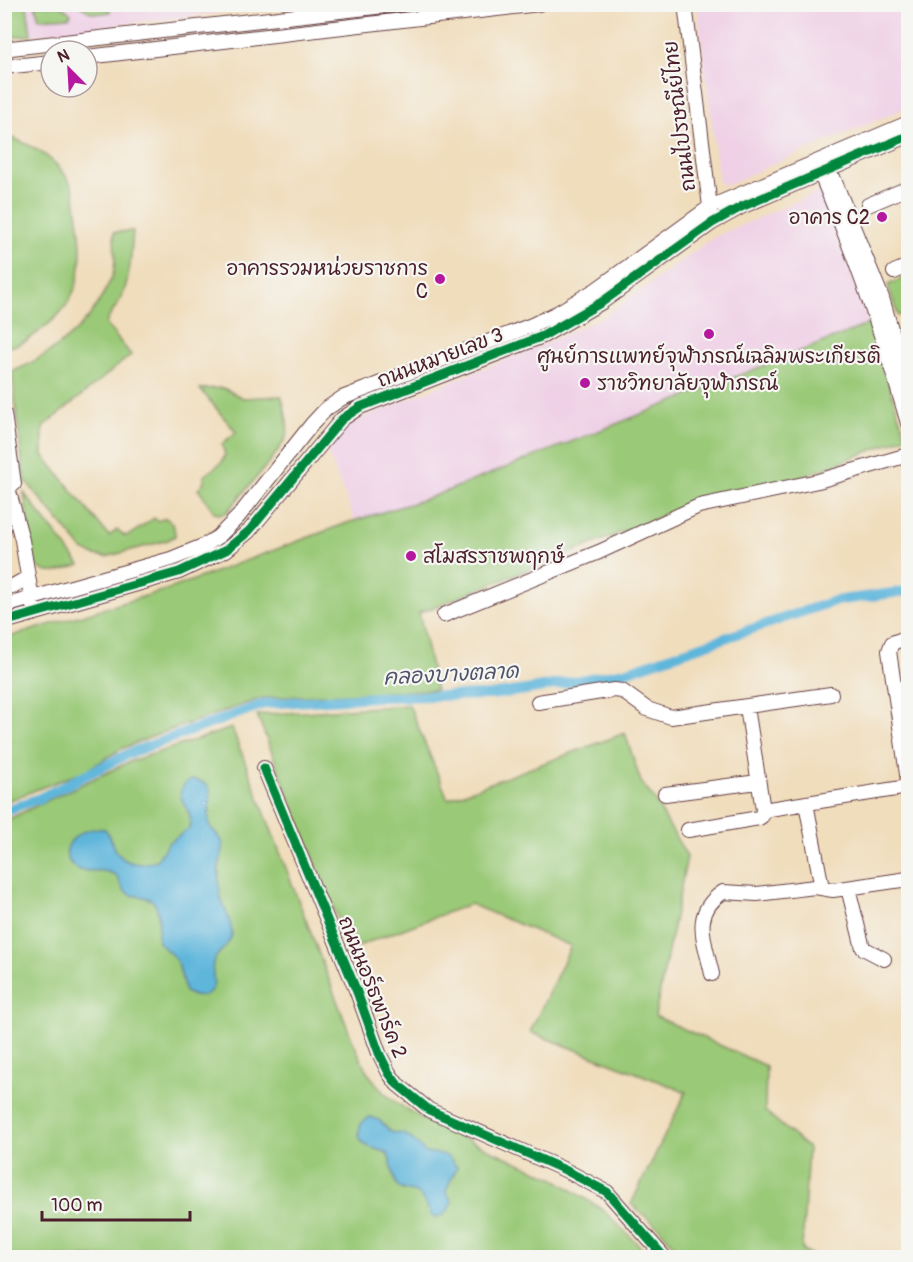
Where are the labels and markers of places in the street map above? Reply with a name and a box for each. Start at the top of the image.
place label: อาคาร C2 [789,205,870,230]
marker: อาคาร C2 [875,210,889,224]
place label: อาคารรวมหน่วยราชการ C [227,255,428,304]
marker: อาคารรวมหน่วยราชการ C [433,272,447,286]
marker: ศูนย์การแพทย์จุฬาภรณ์เฉลิมพระเกียรติ [702,327,716,341]
place label: ศูนย์การแพทย์จุฬาภรณ์เฉลิมพระเกียรติ [537,343,881,372]
place label: ราชวิทยาลัยจุฬาภรณ์ [597,370,779,399]
marker: ราชวิทยาลัยจุฬาภรณ์ [578,376,592,390]
place label: สโมสรราชพฤกษ์ [423,543,565,570]
marker: สโมสรราชพฤกษ์ [404,549,418,563]

